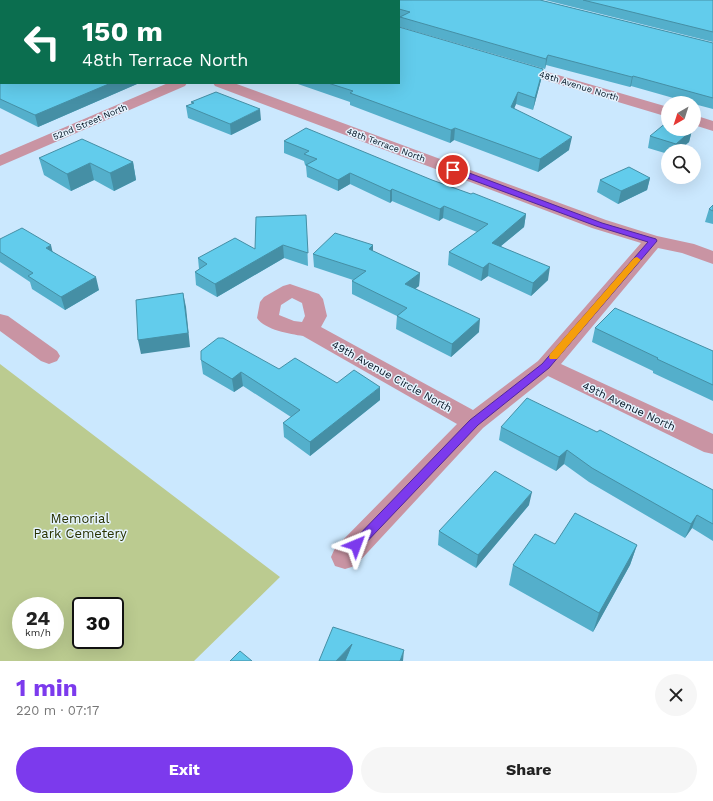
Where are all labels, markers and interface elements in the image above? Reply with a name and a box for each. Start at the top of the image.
text: 150 m [82,15,163,48]
icon: left [16,16,68,68]
text: 48th Terrace North [82,49,248,70]
street label: 48th Avenue North [538,69,620,103]
north arrow [661,96,701,136]
map controls [661,96,701,184]
street label: 52nd Street North [51,102,129,142]
street label: 48th Terrace North [345,126,427,164]
button: search [661,144,701,184]
pin [436,153,470,187]
icon: arrive [442,159,464,181]
street label: 49th Avenue Circle North [329,338,454,415]
street label: 49th Avenue North [580,379,677,434]
park label: Memorial Park Cemetery [33,511,127,541]
position arrow [335,524,377,566]
speed limit sign: 30 [72,597,124,649]
text: 24 [26,606,50,630]
text: km/h [25,627,51,638]
text: 1 min [16,674,78,702]
button: close [655,674,697,716]
text: 220 m · 07:17 [16,703,99,718]
button: Exit [16,747,353,793]
button: Share [361,747,697,793]

